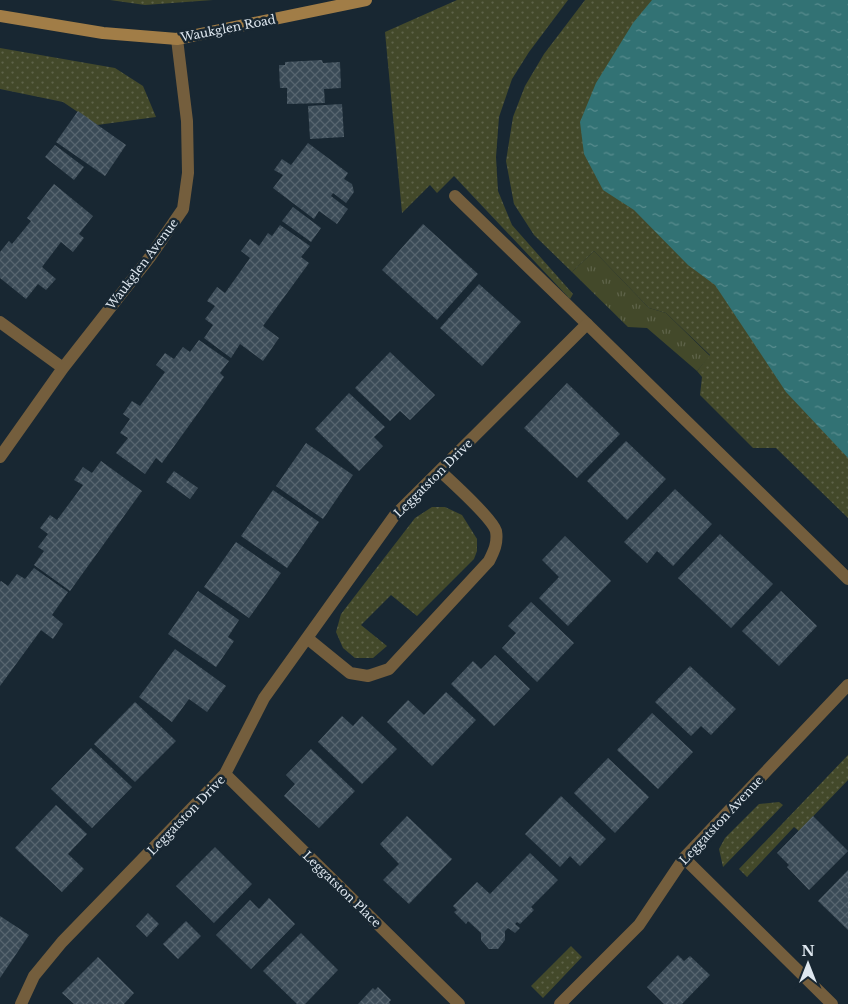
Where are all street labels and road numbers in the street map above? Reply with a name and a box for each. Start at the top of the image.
street label: Waukglen Road [178,11,277,45]
street label: Waukglen Avenue [102,215,181,313]
street label: Leggatston Drive [391,435,476,520]
street label: Leggatston Drive [144,772,228,858]
street label: Leggatston Avenue [676,772,766,868]
street label: Leggatston Place [300,848,384,930]

